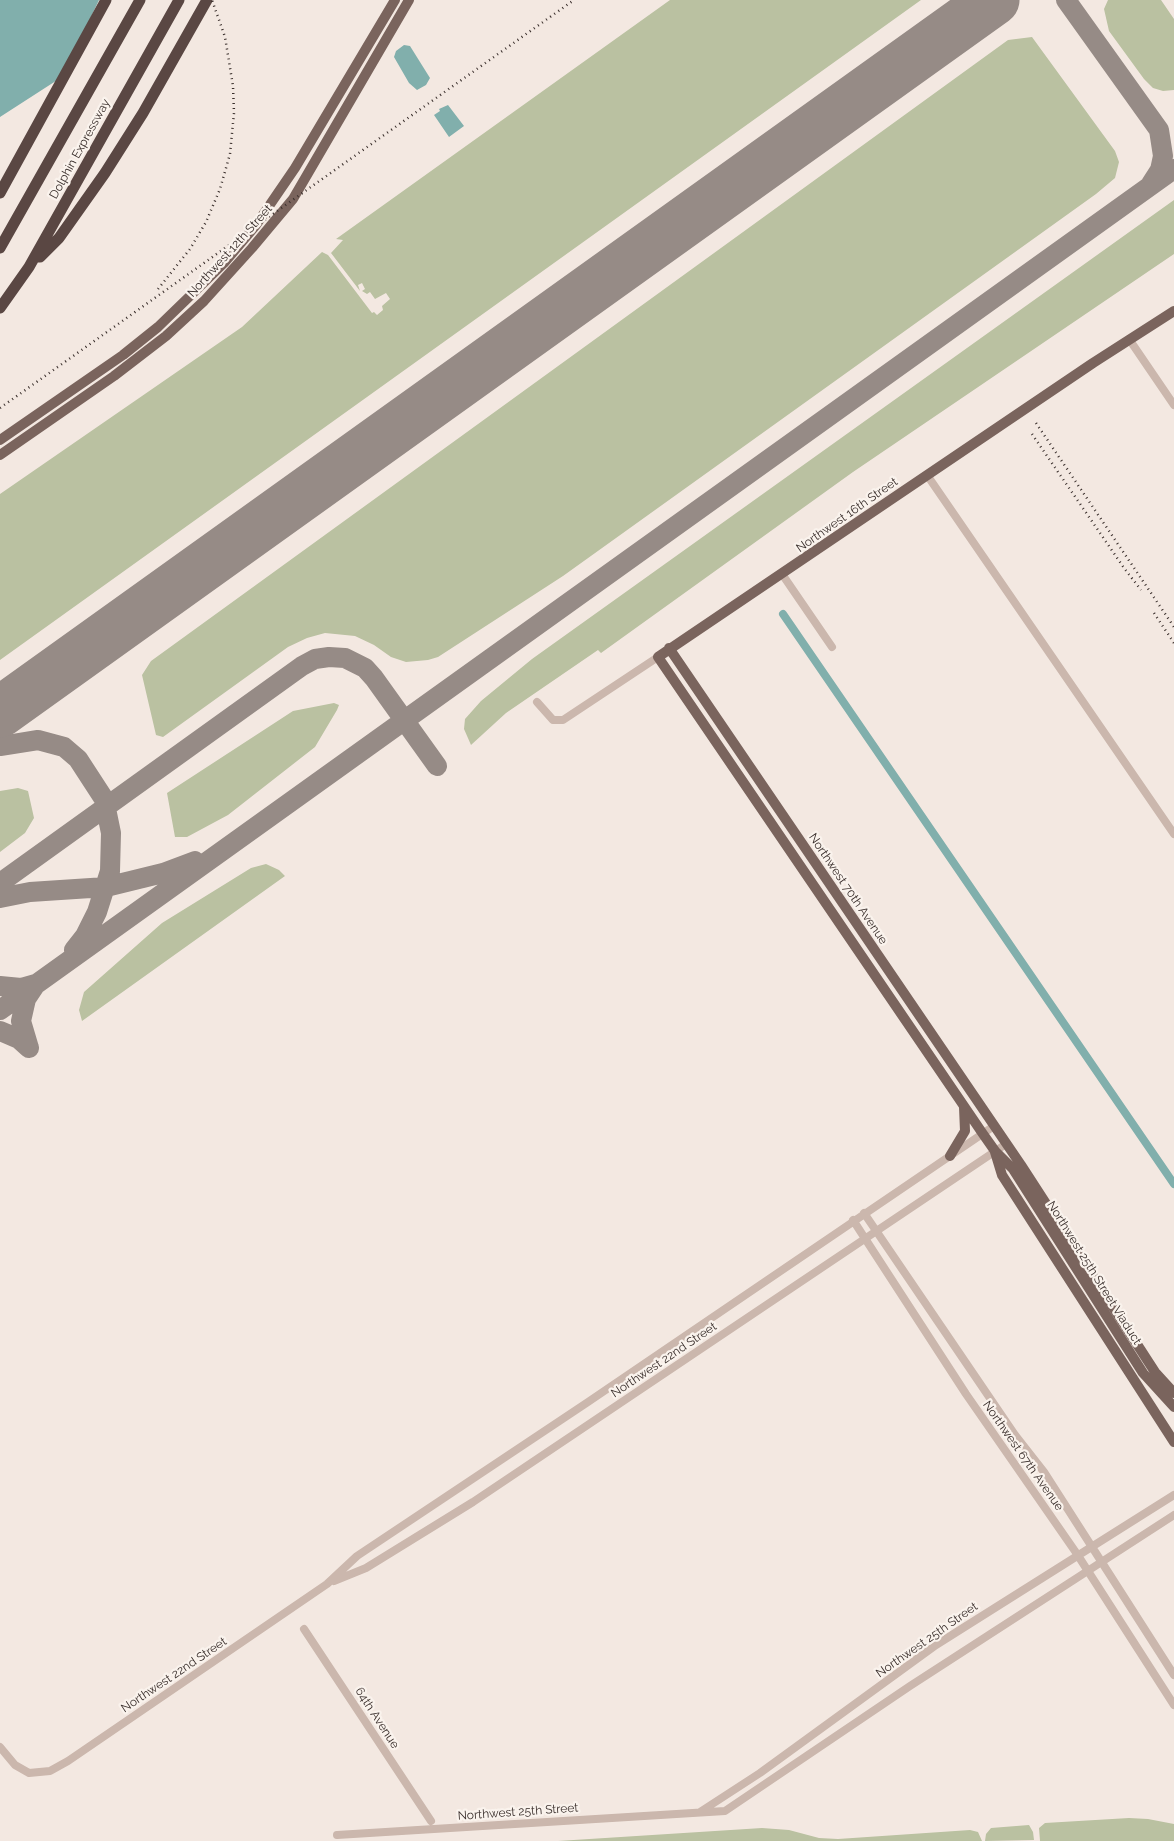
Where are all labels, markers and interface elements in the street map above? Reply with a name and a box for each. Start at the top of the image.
street label: Dolphin Expressway [47,97,113,201]
street label: Northwest 12th Street [185,202,275,300]
street label: Northwest 16th Street [793,475,901,555]
street label: Northwest 70th Avenue [805,831,891,947]
street label: Northwest 25th Street Viaduct [1044,1199,1144,1347]
street label: Northwest 22nd Street [609,1319,719,1401]
street label: Northwest 67th Avenue [980,1398,1066,1514]
street label: Northwest 25th Street [873,1599,981,1681]
street label: Northwest 22nd Street [119,1634,229,1716]
street label: 64th Avenue [352,1685,402,1751]
street label: Northwest 25th Street [457,1801,579,1823]

